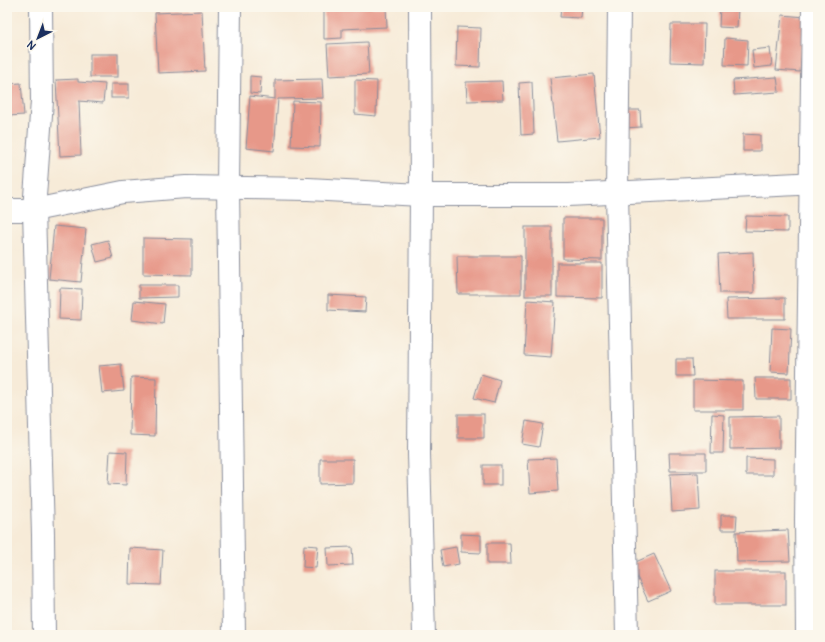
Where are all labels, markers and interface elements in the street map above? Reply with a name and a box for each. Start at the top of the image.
north arrow [18,18,58,58]
text: N [24,37,39,52]

